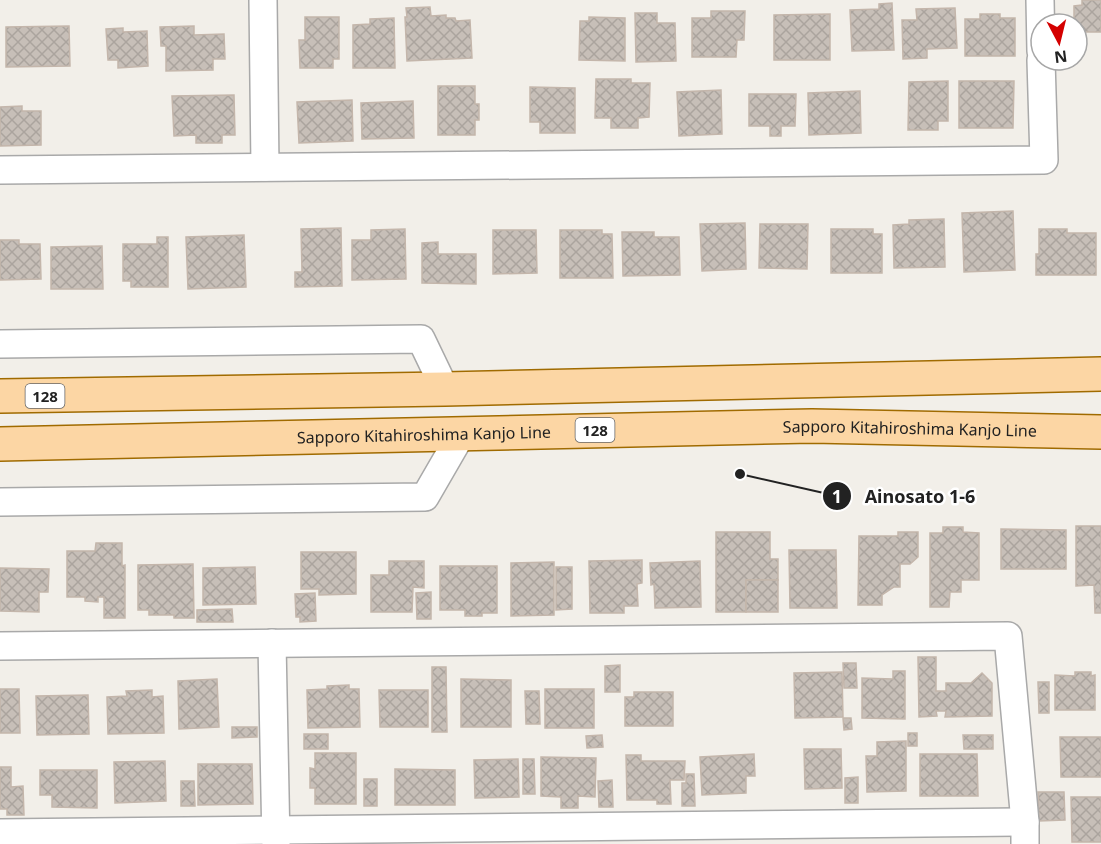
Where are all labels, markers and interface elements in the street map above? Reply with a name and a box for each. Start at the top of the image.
north arrow [1029,12,1089,72]
text: N [1053,45,1069,69]
road number: 128 [26,384,64,408]
street label: Sapporo Kitahiroshima Kanjo Line [782,415,1037,442]
road number: 128 [576,418,614,442]
street label: Sapporo Kitahiroshima Kanjo Line [297,421,551,448]
callout: Ainosato 1-6 [822,478,987,514]
text: 1 [832,484,842,508]
text: Ainosato 1-6 [865,484,975,508]

